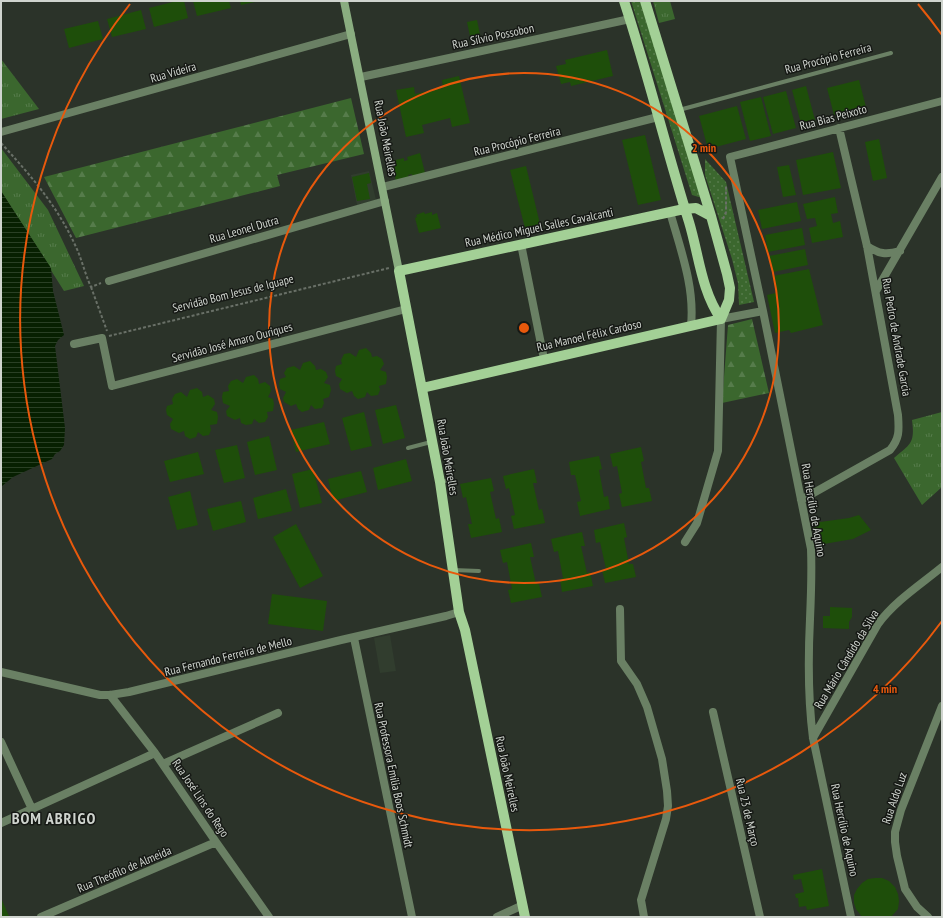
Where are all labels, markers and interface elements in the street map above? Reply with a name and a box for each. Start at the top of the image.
street label: Rua Sílvio Possobon [451,20,535,52]
street label: Rua Procópio Ferreira [783,39,873,77]
street label: Rua Videira [148,58,198,86]
street label: Rua João Meirelles [371,99,401,177]
street label: Rua Bias Peixoto [798,101,868,133]
street label: Rua Procópio Ferreira [472,123,562,159]
text: 2 min [692,140,716,155]
street label: Rua Médico Miguel Salles Cavalcanti [464,204,614,250]
street label: Rua Leonel Dutra [208,212,281,246]
street label: Servidão Bom Jesus de Iguape [171,271,295,315]
street label: Rua Pedro de Andrade Garcia [879,277,915,397]
street label: Rua Manoel Félix Cardoso [535,316,643,354]
street label: Servidão José Amaro Ouriques [170,319,294,365]
centre of rings [517,321,531,335]
street label: Rua João Meirelles [434,418,462,496]
street label: Rua Hercílio de Aquino [798,462,830,558]
street label: Rua Mário Cândido da Silva [810,606,882,711]
street label: Rua Fernando Ferreira de Mello [163,633,293,679]
text: 4 min [873,681,897,696]
street label: Rua Professora Emília Boos Schmidt [371,701,417,850]
street label: Rua João Meirelles [493,735,523,813]
street label: Rua José Lins do Rego [169,756,233,840]
street label: Rua Aldo Luz [878,770,910,826]
street label: Rua 23 de Março [733,777,763,847]
street label: Rua Hercílio de Aquino [828,782,862,878]
district label: BOM ABRIGO [12,808,96,828]
street label: Rua Theófilo de Almeida [75,842,173,896]

